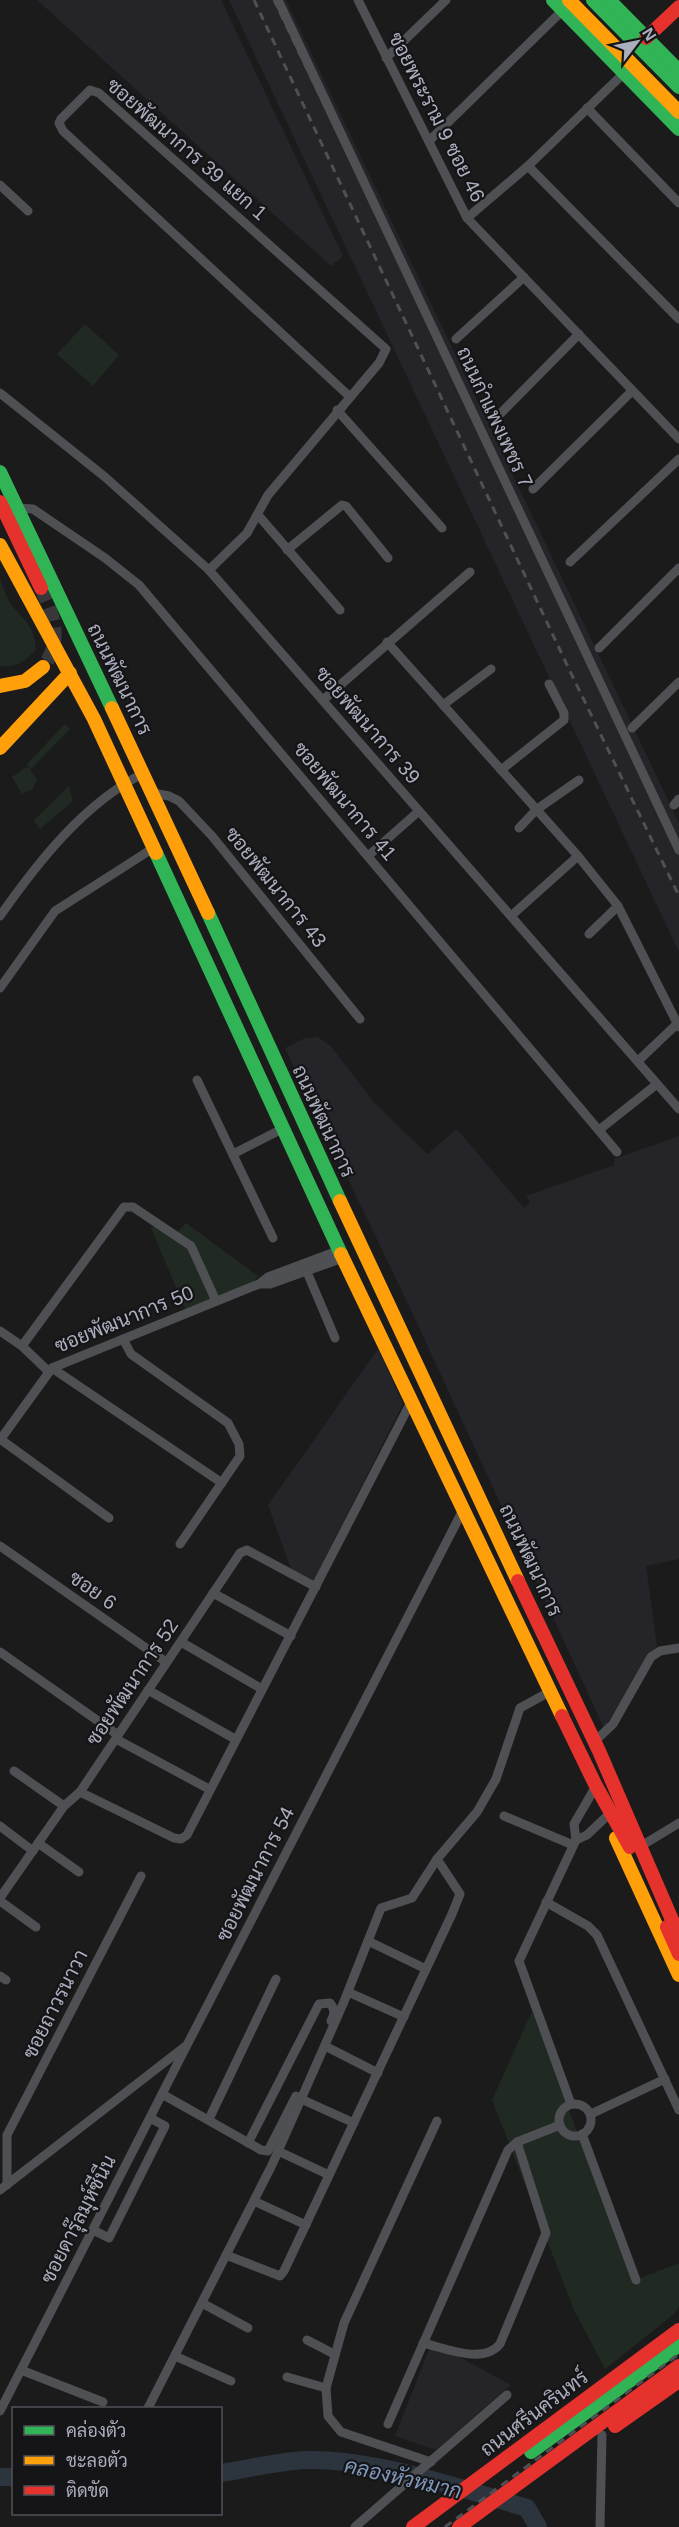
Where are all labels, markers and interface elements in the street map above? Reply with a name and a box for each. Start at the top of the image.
north arrow [607,12,667,72]
text: N [639,25,660,44]
street label: ซอยพระราม 9 ซอย 46 [385,28,489,206]
street label: ซอยพัฒนาการ 39 แยก 1 [103,73,272,224]
street label: ถนนกำแพงเพชร 7 [453,343,538,491]
street label: ถนนพัฒนาการ [83,619,157,738]
street label: ซอยพัฒนาการ 39 [311,661,425,788]
street label: ซอยพัฒนาการ 41 [289,737,402,865]
street label: ซอยพัฒนาการ 43 [221,822,332,951]
street label: ถนนพัฒนาการ [288,1061,361,1181]
street label: ซอยพัฒนาการ 50 [51,1280,197,1357]
street label: ถนนพัฒนาการ [495,1500,568,1620]
street label: ซอย 6 [65,1566,121,1614]
street label: ซอยพัฒนาการ 52 [81,1614,182,1749]
street label: ซอยพัฒนาการ 54 [211,1803,298,1945]
street label: ซอยถาวรนาวา [18,1946,92,2062]
street label: ซอยดารุ๊ลมุห์ซีนีน [33,2150,123,2288]
street label: ถนนศรีนครินทร์ [474,2363,592,2461]
legend [12,2407,222,2515]
text: คล่องตัว [66,2419,126,2441]
text: ชะลอตัว [66,2450,128,2471]
water label: คลองหัวหมาก [342,2453,464,2503]
text: ติดขัด [66,2480,109,2501]

